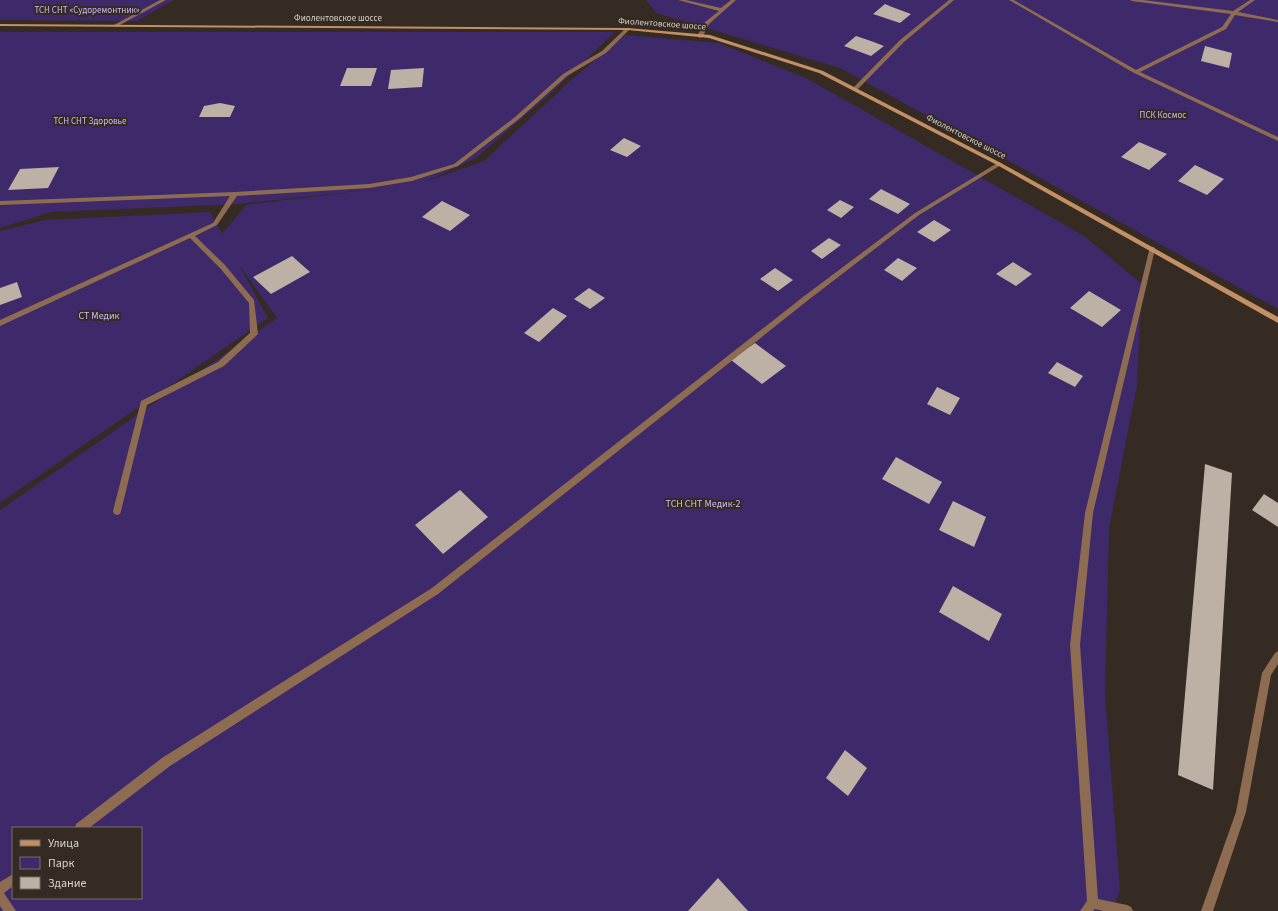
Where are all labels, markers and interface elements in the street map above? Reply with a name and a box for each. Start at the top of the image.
park label: ТСН СНТ «Судоремонтник» [34,4,140,17]
street label: Фиолентовское шоссе [294,12,382,25]
street label: Фиолентовское шоссе [618,14,707,34]
park label: ПСК Космос [1140,109,1186,122]
street label: Фиолентовское шоссе [924,111,1009,163]
park label: ТСН СНТ Здоровье [53,115,127,128]
park label: СТ Медик [78,309,120,323]
park label: ТСН СНТ Медик-2 [666,497,740,511]
legend [12,827,142,899]
text: Улица [48,835,79,852]
text: Парк [48,855,74,872]
text: Здание [48,875,87,892]

